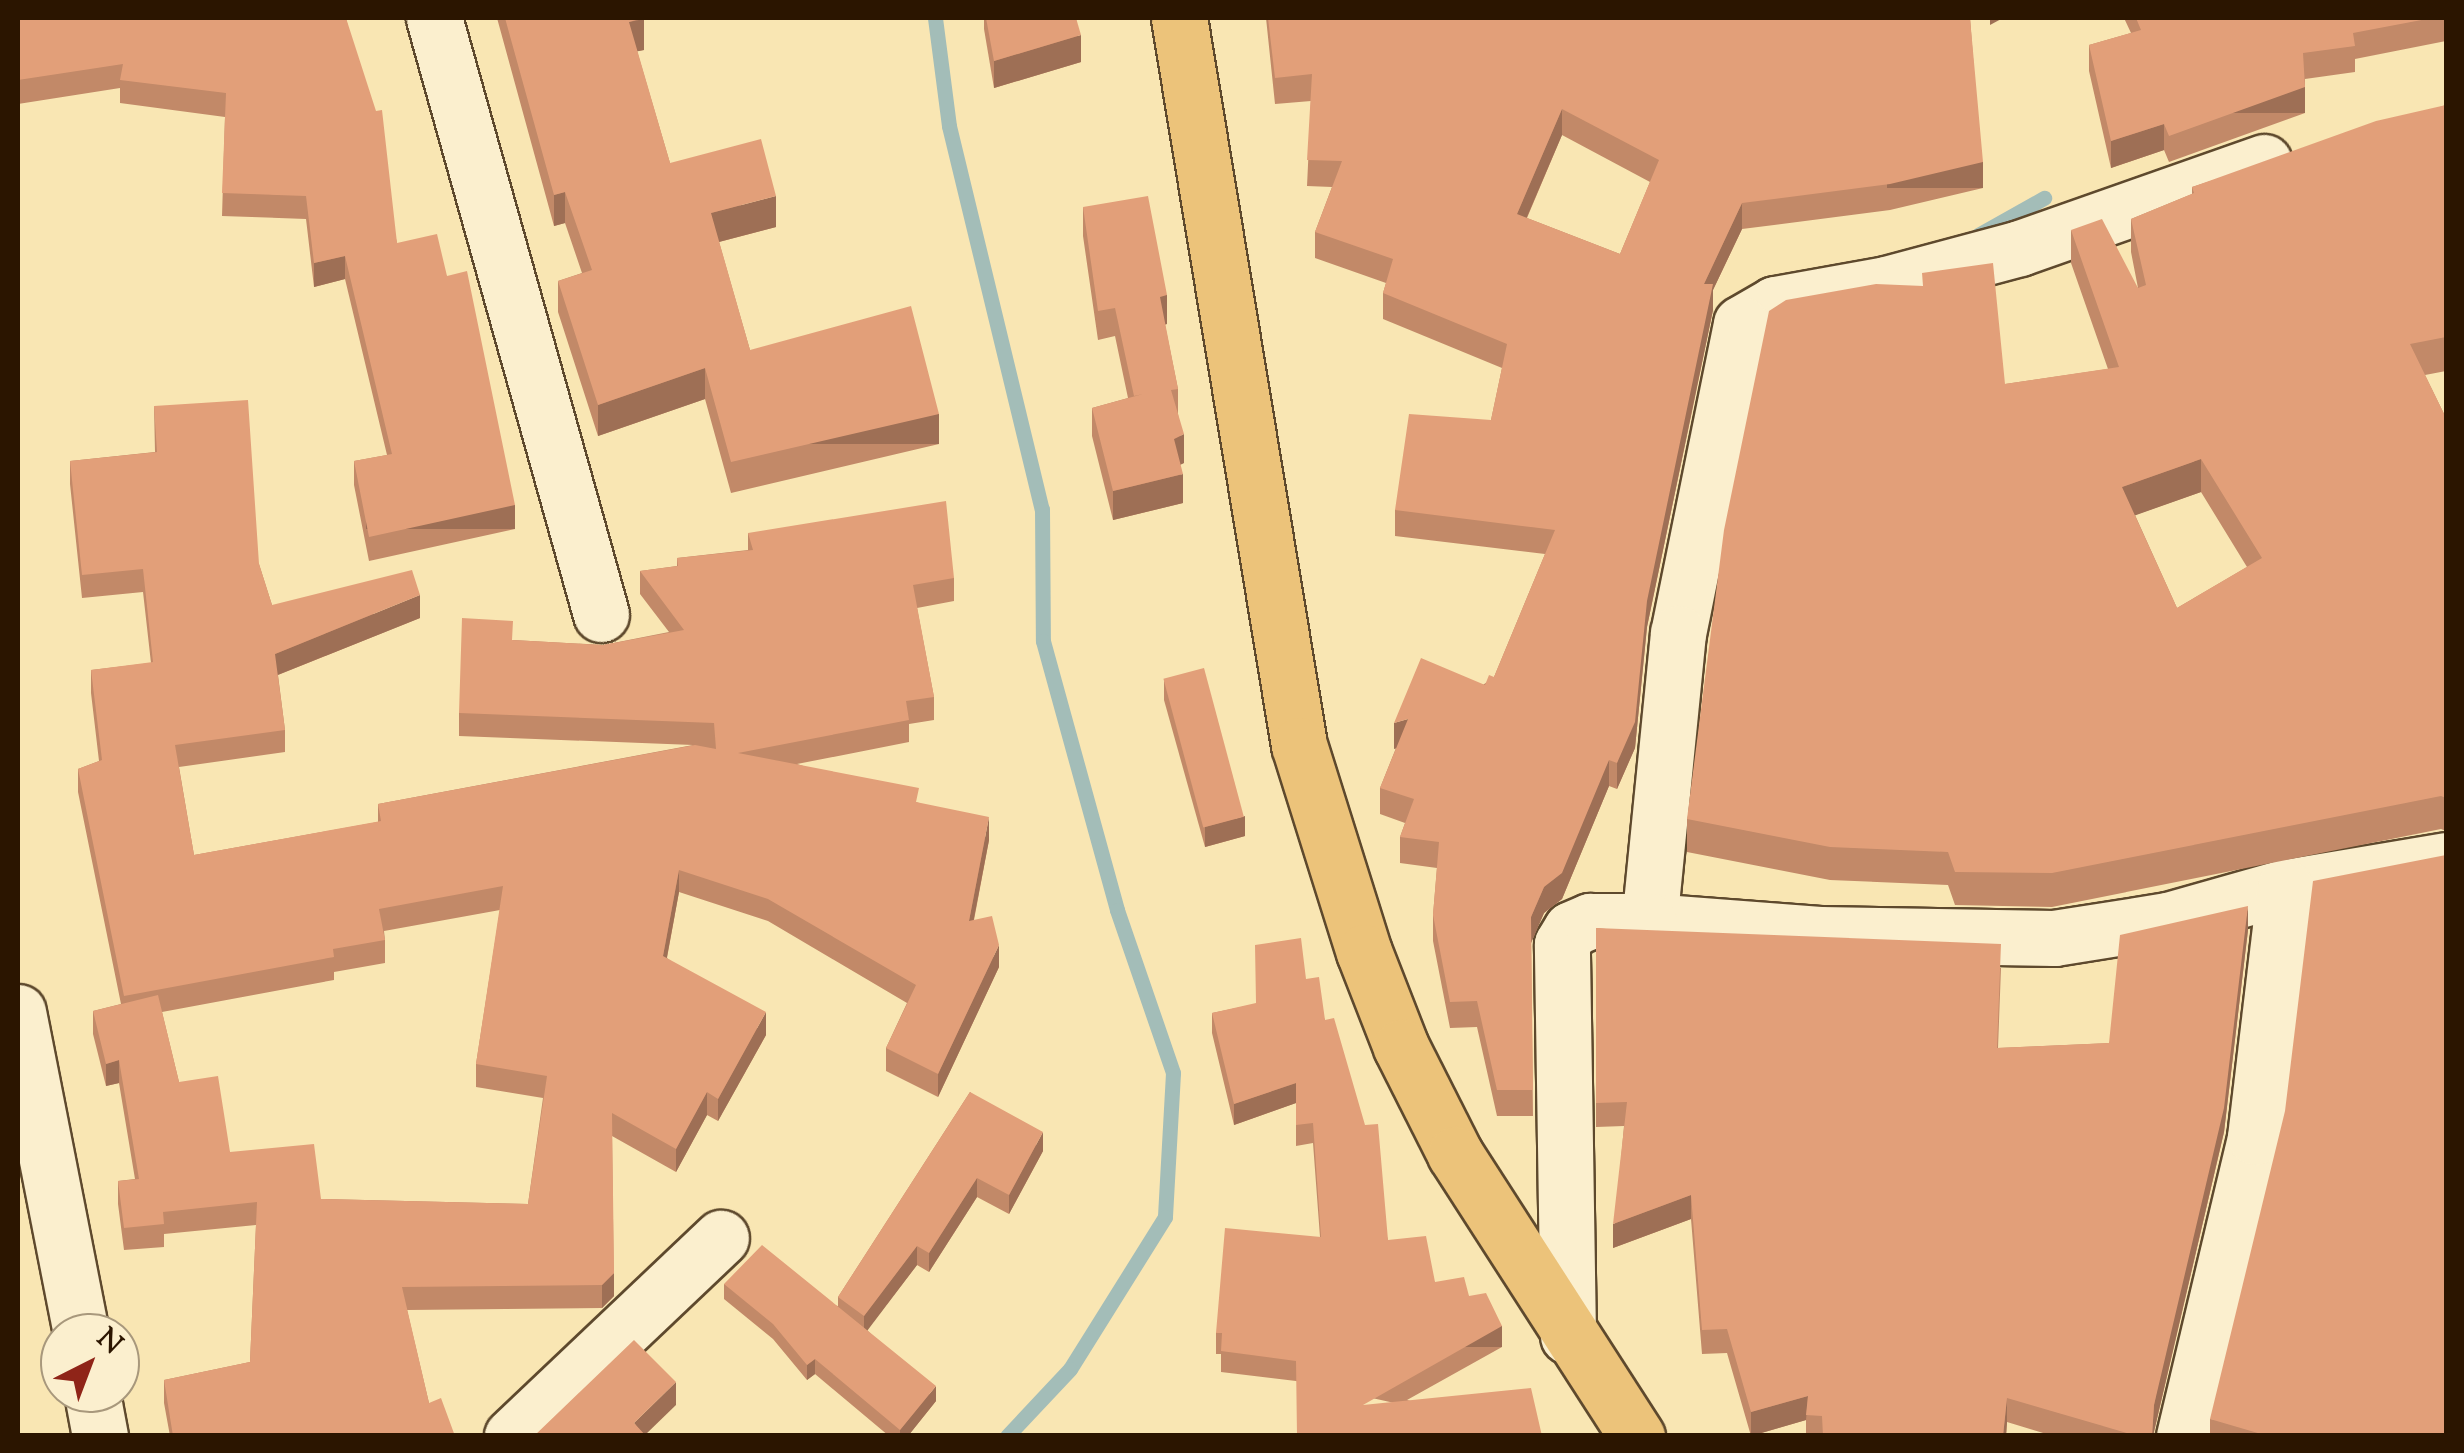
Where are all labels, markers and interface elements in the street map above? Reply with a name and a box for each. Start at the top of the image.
north arrow [40,1313,140,1413]
text: N [87,1320,130,1365]

